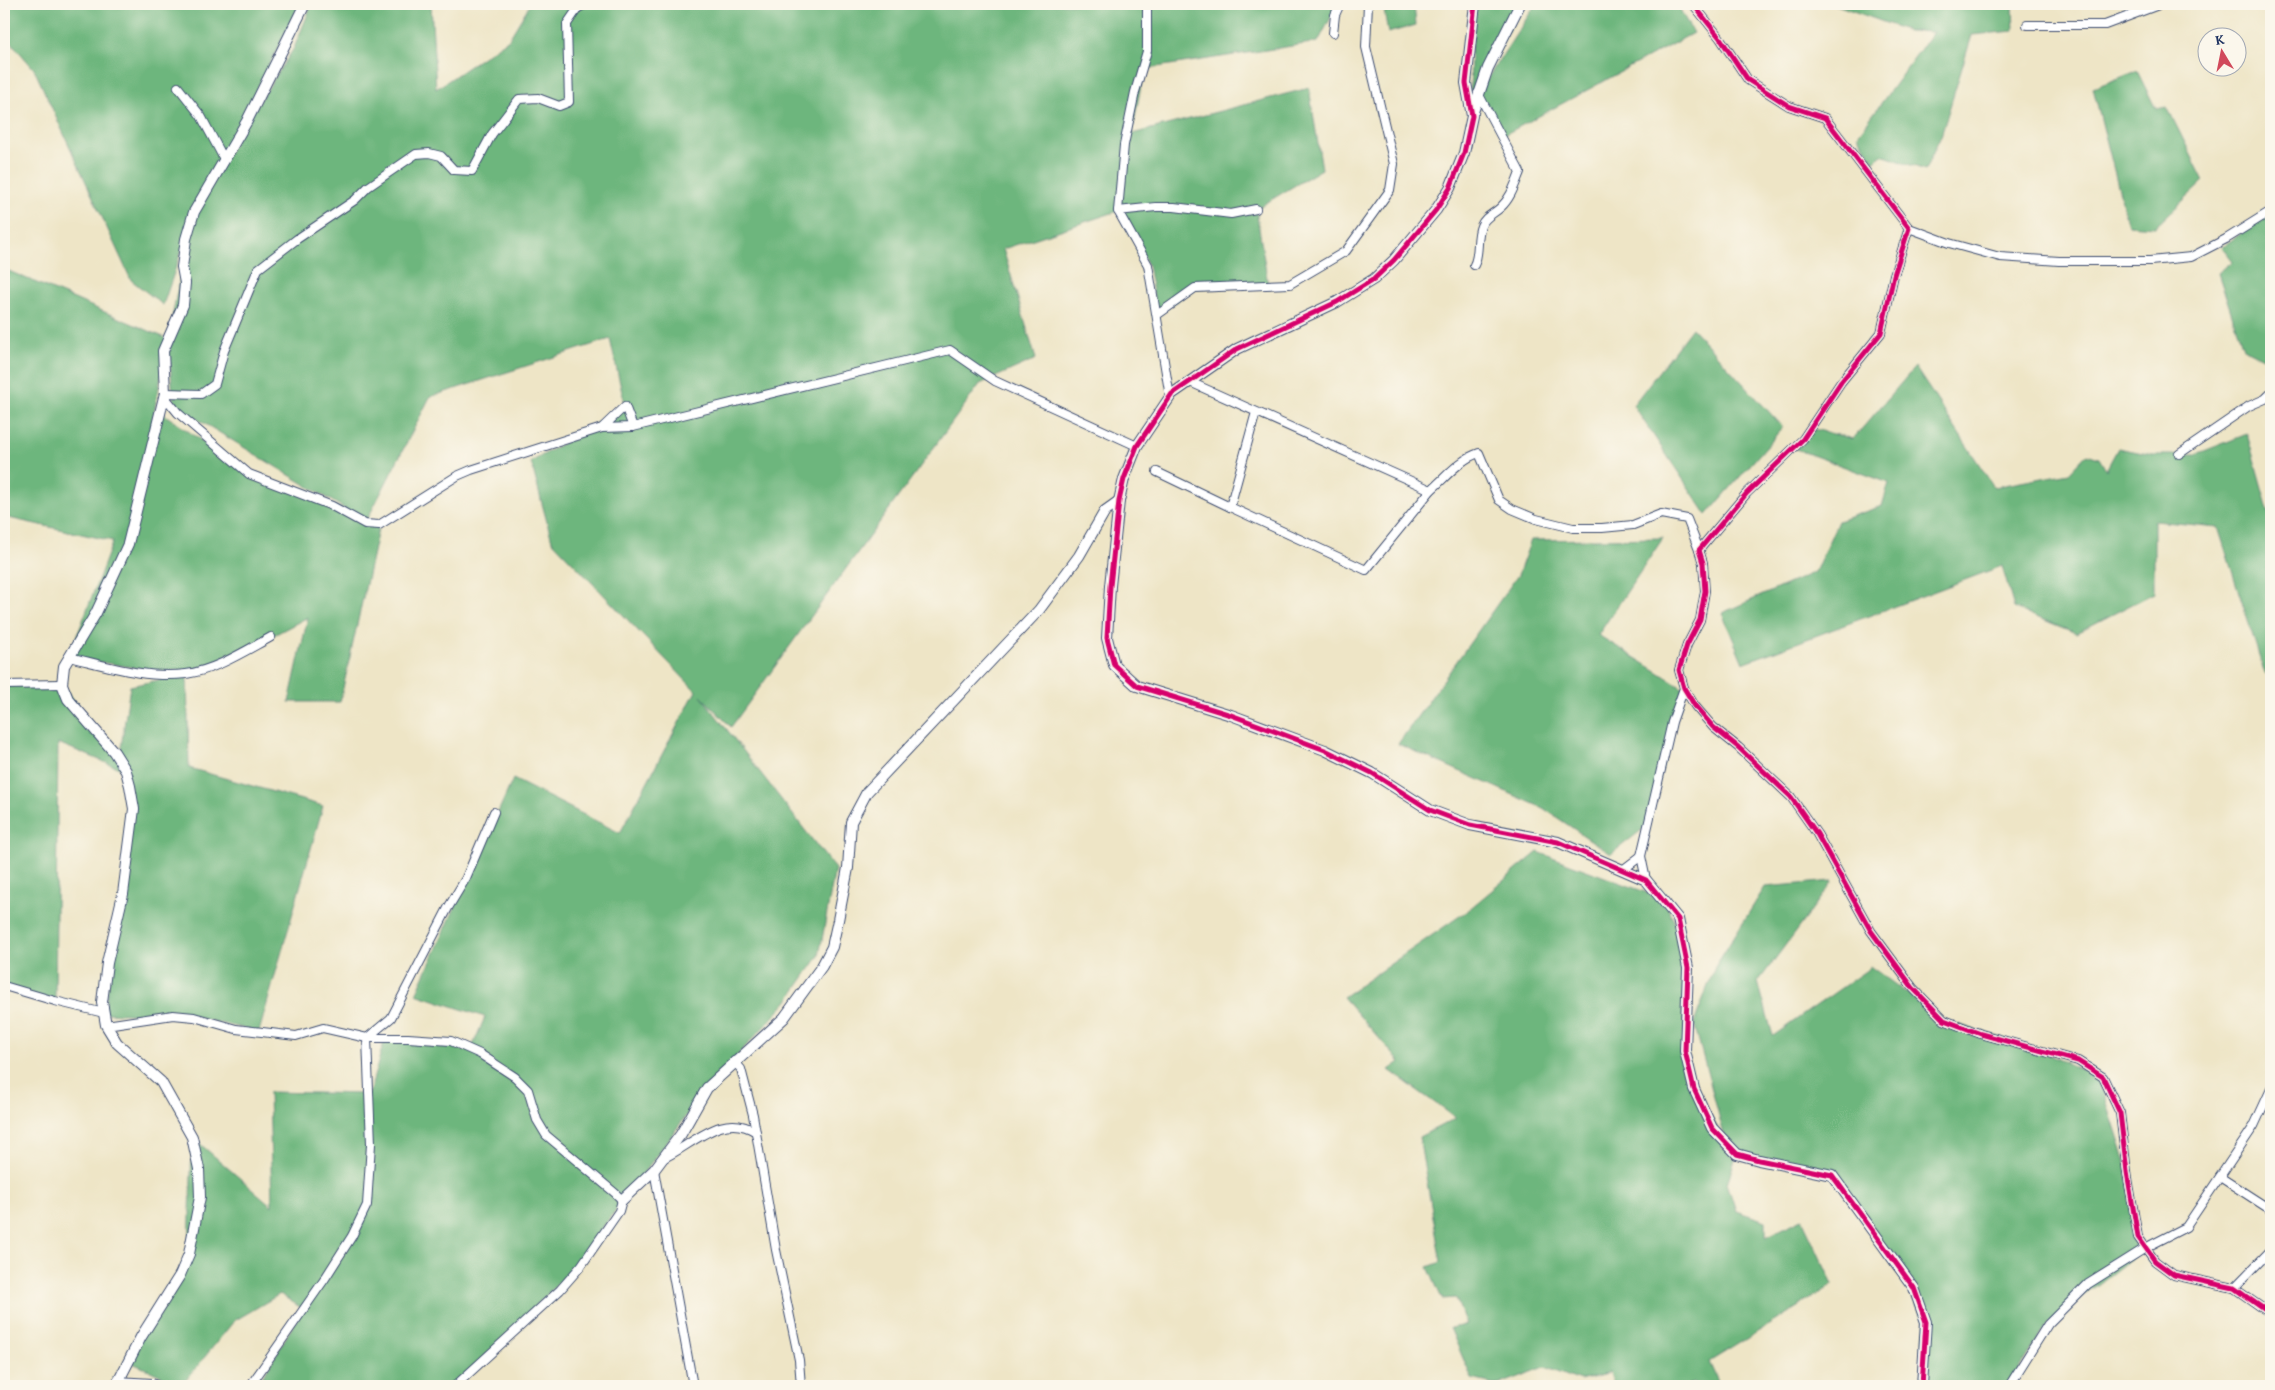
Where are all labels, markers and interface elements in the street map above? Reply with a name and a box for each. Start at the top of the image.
north arrow [2198,28,2248,78]
text: K [2214,29,2226,50]

